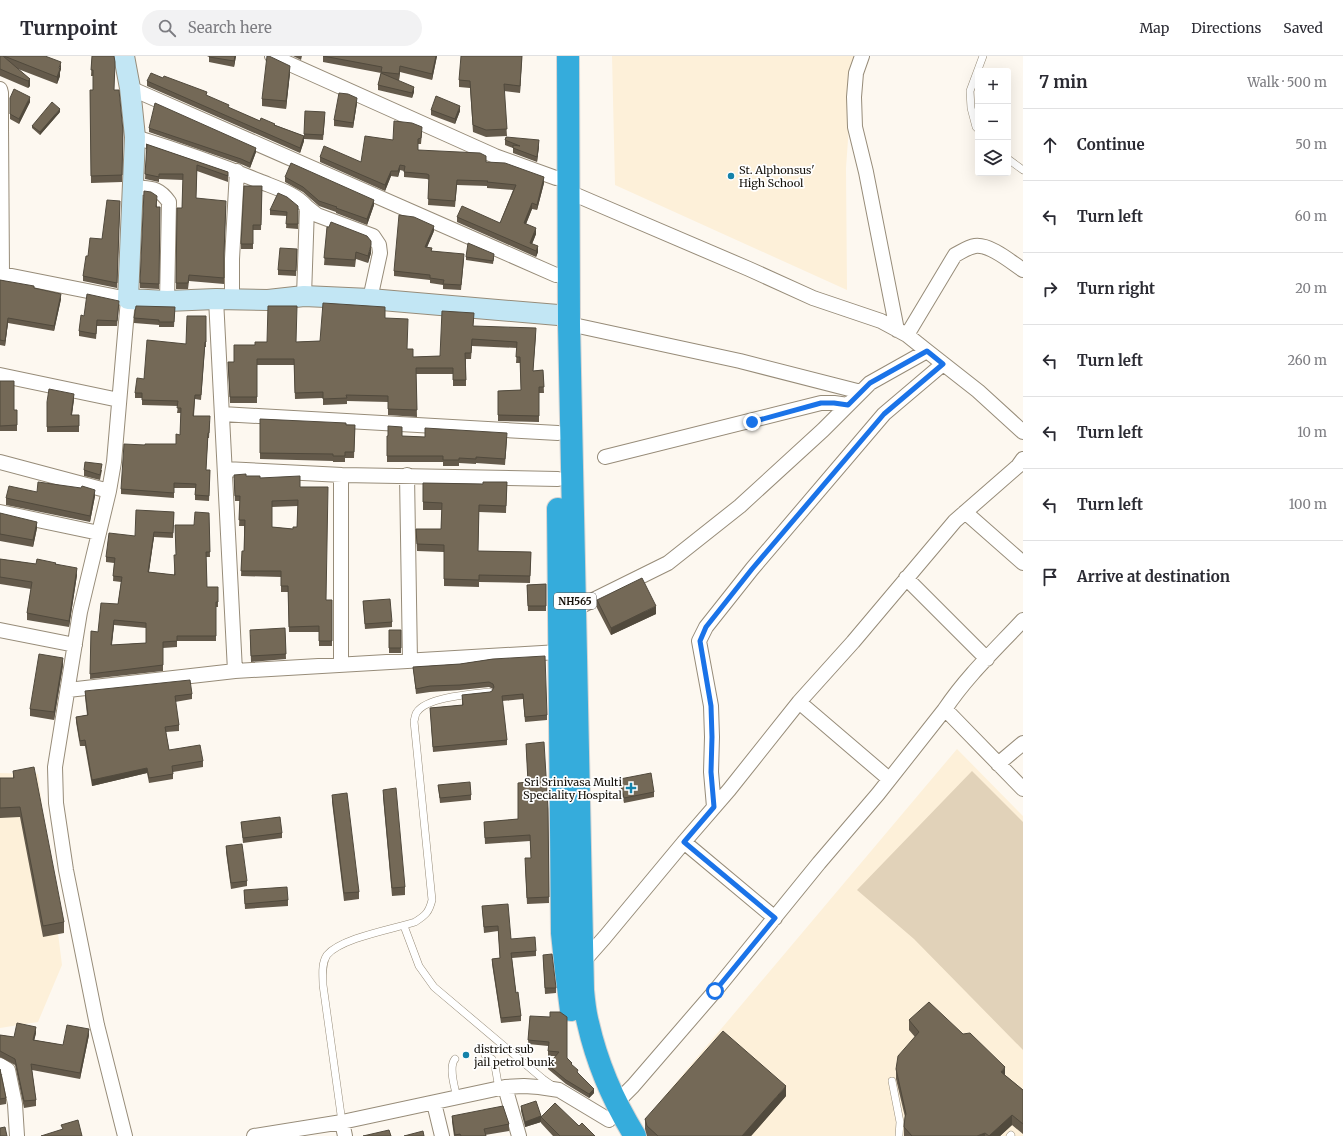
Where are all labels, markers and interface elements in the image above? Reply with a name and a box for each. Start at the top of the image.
search box [142,10,422,46]
text: Turnpoint [20,16,118,40]
icon: search [156,17,178,39]
text: Search here [188,18,272,37]
text: Map [1139,19,1169,37]
text: Directions [1191,19,1261,37]
text: Saved [1283,19,1323,37]
map controls [975,68,1011,176]
button: + [975,68,1011,104]
text: 7 min [1039,71,1088,93]
text: Walk · 500 m [1247,74,1327,91]
button: − [975,104,1011,140]
icon: ahead [1039,134,1061,156]
text: Continue [1077,135,1145,154]
text: 50 m [1295,136,1327,153]
button: layers [975,140,1011,176]
place label: St. Alphonsus' High School [739,163,815,190]
marker: St. Alphonsus' High School [726,171,736,181]
icon: left [1039,206,1061,228]
text: Turn left [1077,207,1143,226]
text: 60 m [1295,208,1327,225]
icon: right [1039,278,1061,300]
text: Turn right [1077,279,1155,298]
text: 20 m [1295,280,1327,297]
icon: left [1039,350,1061,372]
text: Turn left [1077,351,1143,370]
text: 260 m [1287,352,1327,369]
route end [743,413,761,431]
icon: left [1039,422,1061,444]
text: Turn left [1077,423,1143,442]
text: 10 m [1297,424,1327,441]
icon: left [1039,494,1061,516]
text: Turn left [1077,495,1143,514]
text: 100 m [1289,496,1327,513]
icon: arrive [1039,566,1061,588]
text: Arrive at destination [1077,567,1230,586]
road number: NH565 [554,593,596,609]
place label: Sri Srinivasa Multi Speciality Hospital [523,775,623,802]
marker: Sri Srinivasa Multi Speciality Hospital [625,782,637,794]
route start [706,982,724,1000]
place label: district sub jail petrol bunk [473,1042,555,1069]
marker: district sub jail petrol bunk [461,1050,471,1060]

